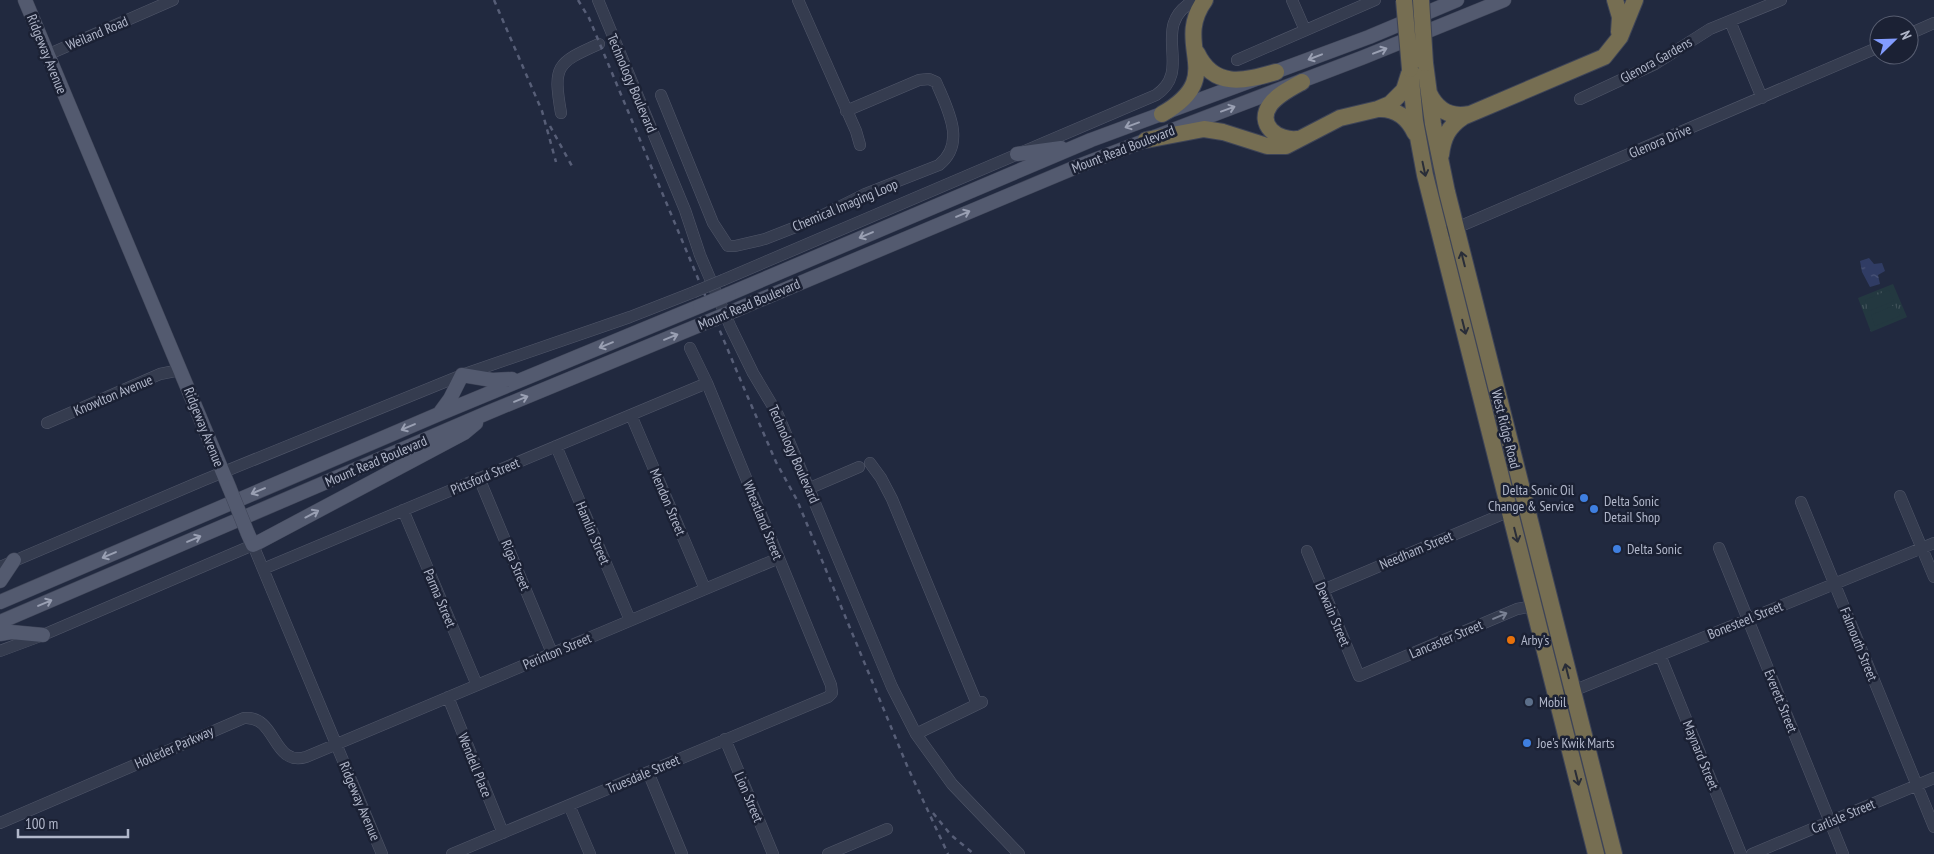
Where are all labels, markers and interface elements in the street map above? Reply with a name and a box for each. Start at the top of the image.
street label: Ridgeway Avenue [23,12,71,97]
street label: Weiland Road [63,12,131,54]
north arrow [1869,15,1919,65]
text: N [1896,28,1916,42]
street label: Technology Boulevard [603,31,661,135]
street label: Glenora Gardens [1617,33,1695,87]
one-way arrow [1372,46,1387,55]
one-way arrow [1307,53,1323,62]
one-way arrow [1220,104,1235,113]
street label: Glenora Drive [1626,120,1694,162]
street label: Mount Read Boulevard [1069,121,1177,177]
one-way arrow [1124,121,1140,130]
one-way arrow [1420,161,1429,177]
street label: Chemical Imaging Loop [790,175,900,235]
one-way arrow [955,209,970,218]
one-way arrow [859,231,874,240]
one-way arrow [1458,251,1468,267]
street label: Mount Read Boulevard [695,274,803,334]
one-way arrow [1460,318,1469,334]
one-way arrow [663,332,678,341]
one-way arrow [599,341,614,350]
street label: Knowlton Avenue [71,370,155,420]
street label: Ridgeway Avenue [180,385,228,470]
street label: West Ridge Road [1487,388,1525,470]
one-way arrow [512,394,528,403]
street label: Technology Boulevard [764,402,824,506]
one-way arrow [401,423,416,433]
street label: Mount Read Boulevard [322,431,430,491]
street label: Pittsford Street [448,453,522,499]
street label: Mendon Street [646,466,690,538]
street label: Wheatland Street [739,478,787,562]
place label: Delta Sonic Oil Change & Service [1488,481,1575,515]
one-way arrow [251,487,266,497]
marker: Delta Sonic Oil Change & Service [1578,492,1590,504]
place label: Delta Sonic Detail Shop [1604,492,1660,526]
street label: Hamlin Street [572,499,614,567]
marker: Delta Sonic Detail Shop [1588,503,1600,515]
one-way arrow [304,509,319,519]
street label: Needham Street [1377,526,1455,573]
one-way arrow [1512,527,1521,543]
one-way arrow [187,534,202,543]
street label: Riga Street [497,537,535,593]
place label: Delta Sonic [1627,540,1682,558]
marker: Delta Sonic [1611,543,1623,555]
one-way arrow [102,551,117,561]
street label: Parma Street [420,566,460,630]
street label: Dewain Street [1311,579,1355,649]
one-way arrow [37,597,52,607]
street label: Bonesteel Street [1705,597,1785,643]
street label: Falmouth Street [1836,605,1882,684]
one-way arrow [1492,611,1507,620]
street label: Lancaster Street [1407,615,1486,663]
street label: Perinton Street [520,628,594,673]
place label: Arby's [1521,631,1549,649]
marker: Arby's [1505,634,1517,646]
one-way arrow [1562,664,1571,680]
street label: Everett Street [1760,667,1802,735]
place label: Mobil [1539,693,1567,711]
marker: Mobil [1523,696,1535,708]
street label: Maynard Street [1679,718,1723,793]
street label: Holleder Parkway [132,721,217,772]
street label: Wendell Place [454,730,496,800]
place label: Joe's Kwik Marts [1536,734,1615,752]
marker: Joe's Kwik Marts [1521,737,1533,749]
street label: Truesdale Street [604,750,683,798]
street label: Ridgeway Avenue [335,759,385,843]
street label: Lion Street [730,769,768,825]
one-way arrow [1572,769,1582,785]
street label: Carlisle Street [1808,794,1878,838]
scale bar [18,806,128,838]
text: 100 m [25,814,58,833]

